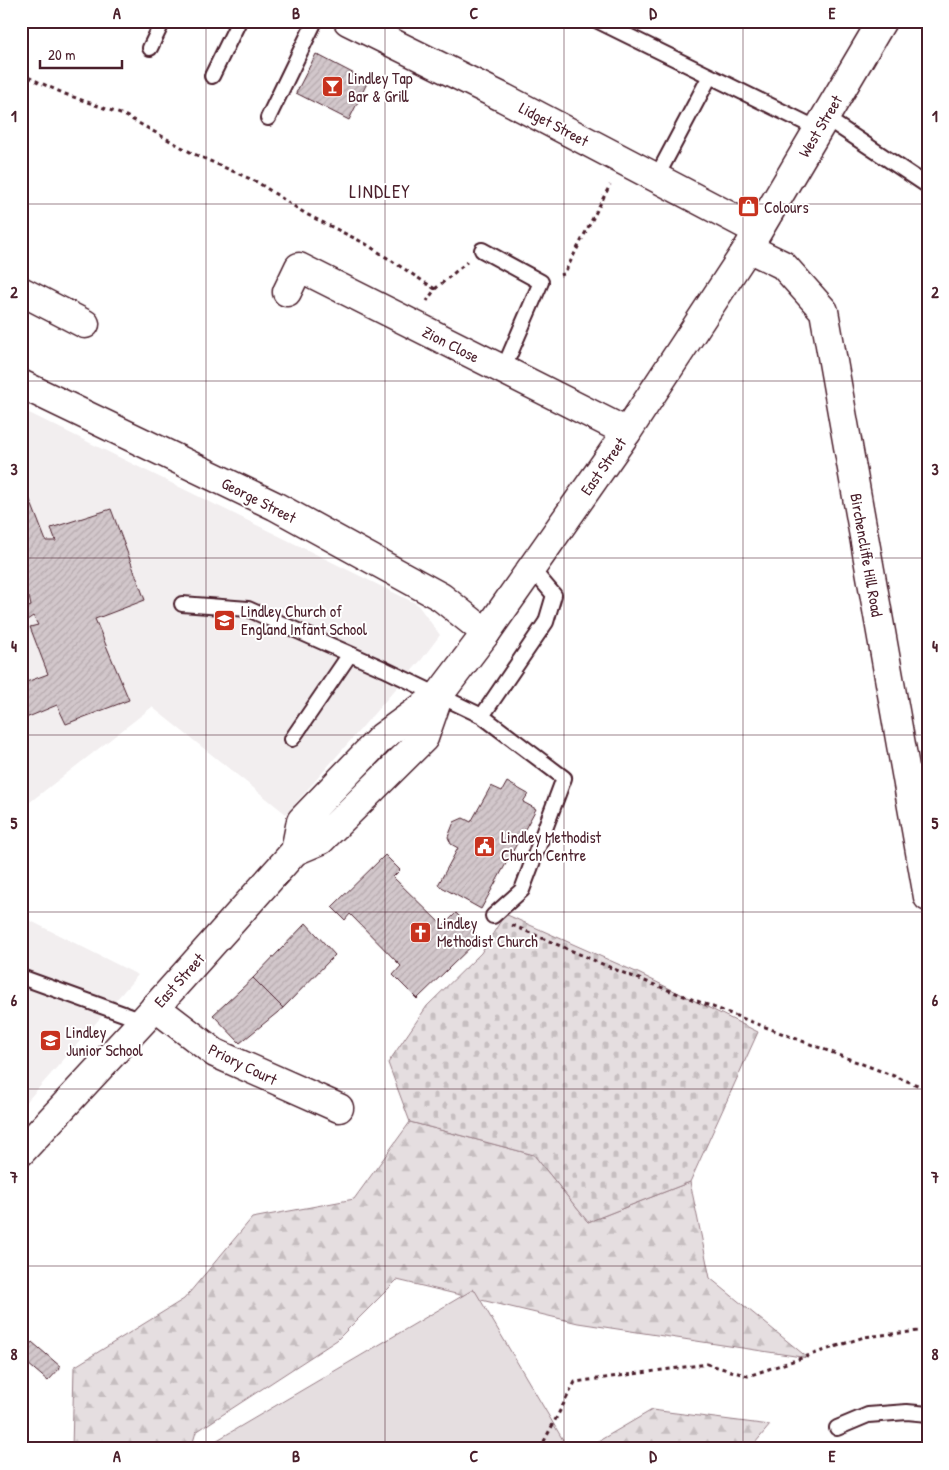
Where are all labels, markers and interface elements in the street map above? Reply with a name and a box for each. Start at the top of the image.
text: A [113,2,121,24]
text: B [292,2,300,24]
text: C [470,2,479,24]
text: D [649,2,657,24]
text: E [828,2,836,24]
scale bar [40,38,122,70]
text: 20 m [48,44,75,65]
place label: Lindley Tap Bar & Grill [348,67,413,107]
bar icon: Lindley Tap Bar & Grill [320,75,344,99]
street label: West Street [793,90,847,161]
street label: Lidget Street [515,97,593,152]
text: 1 [11,105,17,127]
text: 1 [932,105,938,127]
district label: LINDLEY [349,178,411,204]
shop icon: Colours [736,195,760,219]
place label: Colours [764,196,809,218]
text: 2 [10,281,18,303]
text: 2 [931,281,939,303]
street label: Zion Close [419,320,484,368]
street label: East Street [575,432,631,499]
text: 3 [10,458,18,480]
text: 3 [931,458,939,480]
street label: George Street [218,472,301,528]
street label: Birchencliffe Hill Road [845,492,889,618]
place label: Lindley Church of England Infant School [241,600,368,640]
school or university icon: Lindley Church of England Infant School [213,608,237,632]
text: 4 [11,635,17,657]
text: 4 [932,635,938,657]
text: 5 [11,812,18,834]
text: 5 [932,812,939,834]
place label: Lindley Methodist Church Centre [501,826,602,866]
public building icon: Lindley Methodist Church Centre [473,834,497,858]
place label: Lindley Methodist Church [437,912,538,952]
church icon: Lindley Methodist Church [409,920,433,944]
street label: East Street [149,948,210,1012]
text: 6 [11,989,18,1011]
text: 6 [932,989,939,1011]
place label: Lindley Junior School [66,1021,144,1061]
school or university icon: Lindley Junior School [38,1029,62,1053]
street label: Priory Court [205,1038,281,1090]
text: 7 [9,1166,18,1188]
text: 7 [930,1166,939,1188]
text: 8 [11,1343,18,1365]
text: 8 [932,1343,939,1365]
text: A [113,1445,121,1467]
text: B [292,1445,300,1467]
text: C [470,1445,479,1467]
text: D [649,1445,657,1467]
text: E [828,1445,836,1467]

